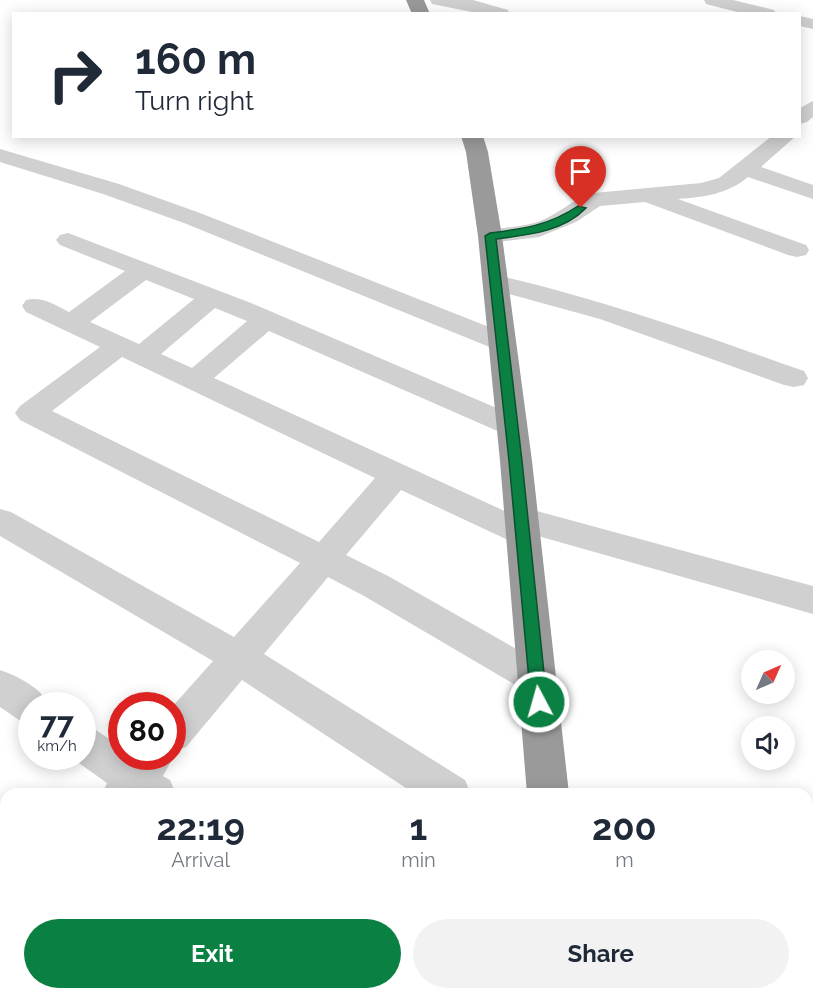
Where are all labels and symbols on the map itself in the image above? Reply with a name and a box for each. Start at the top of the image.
pin [555,146,606,208]
north arrow [741,650,795,704]
position arrow [507,670,571,734]
speed limit sign: 80 [108,692,186,770]

